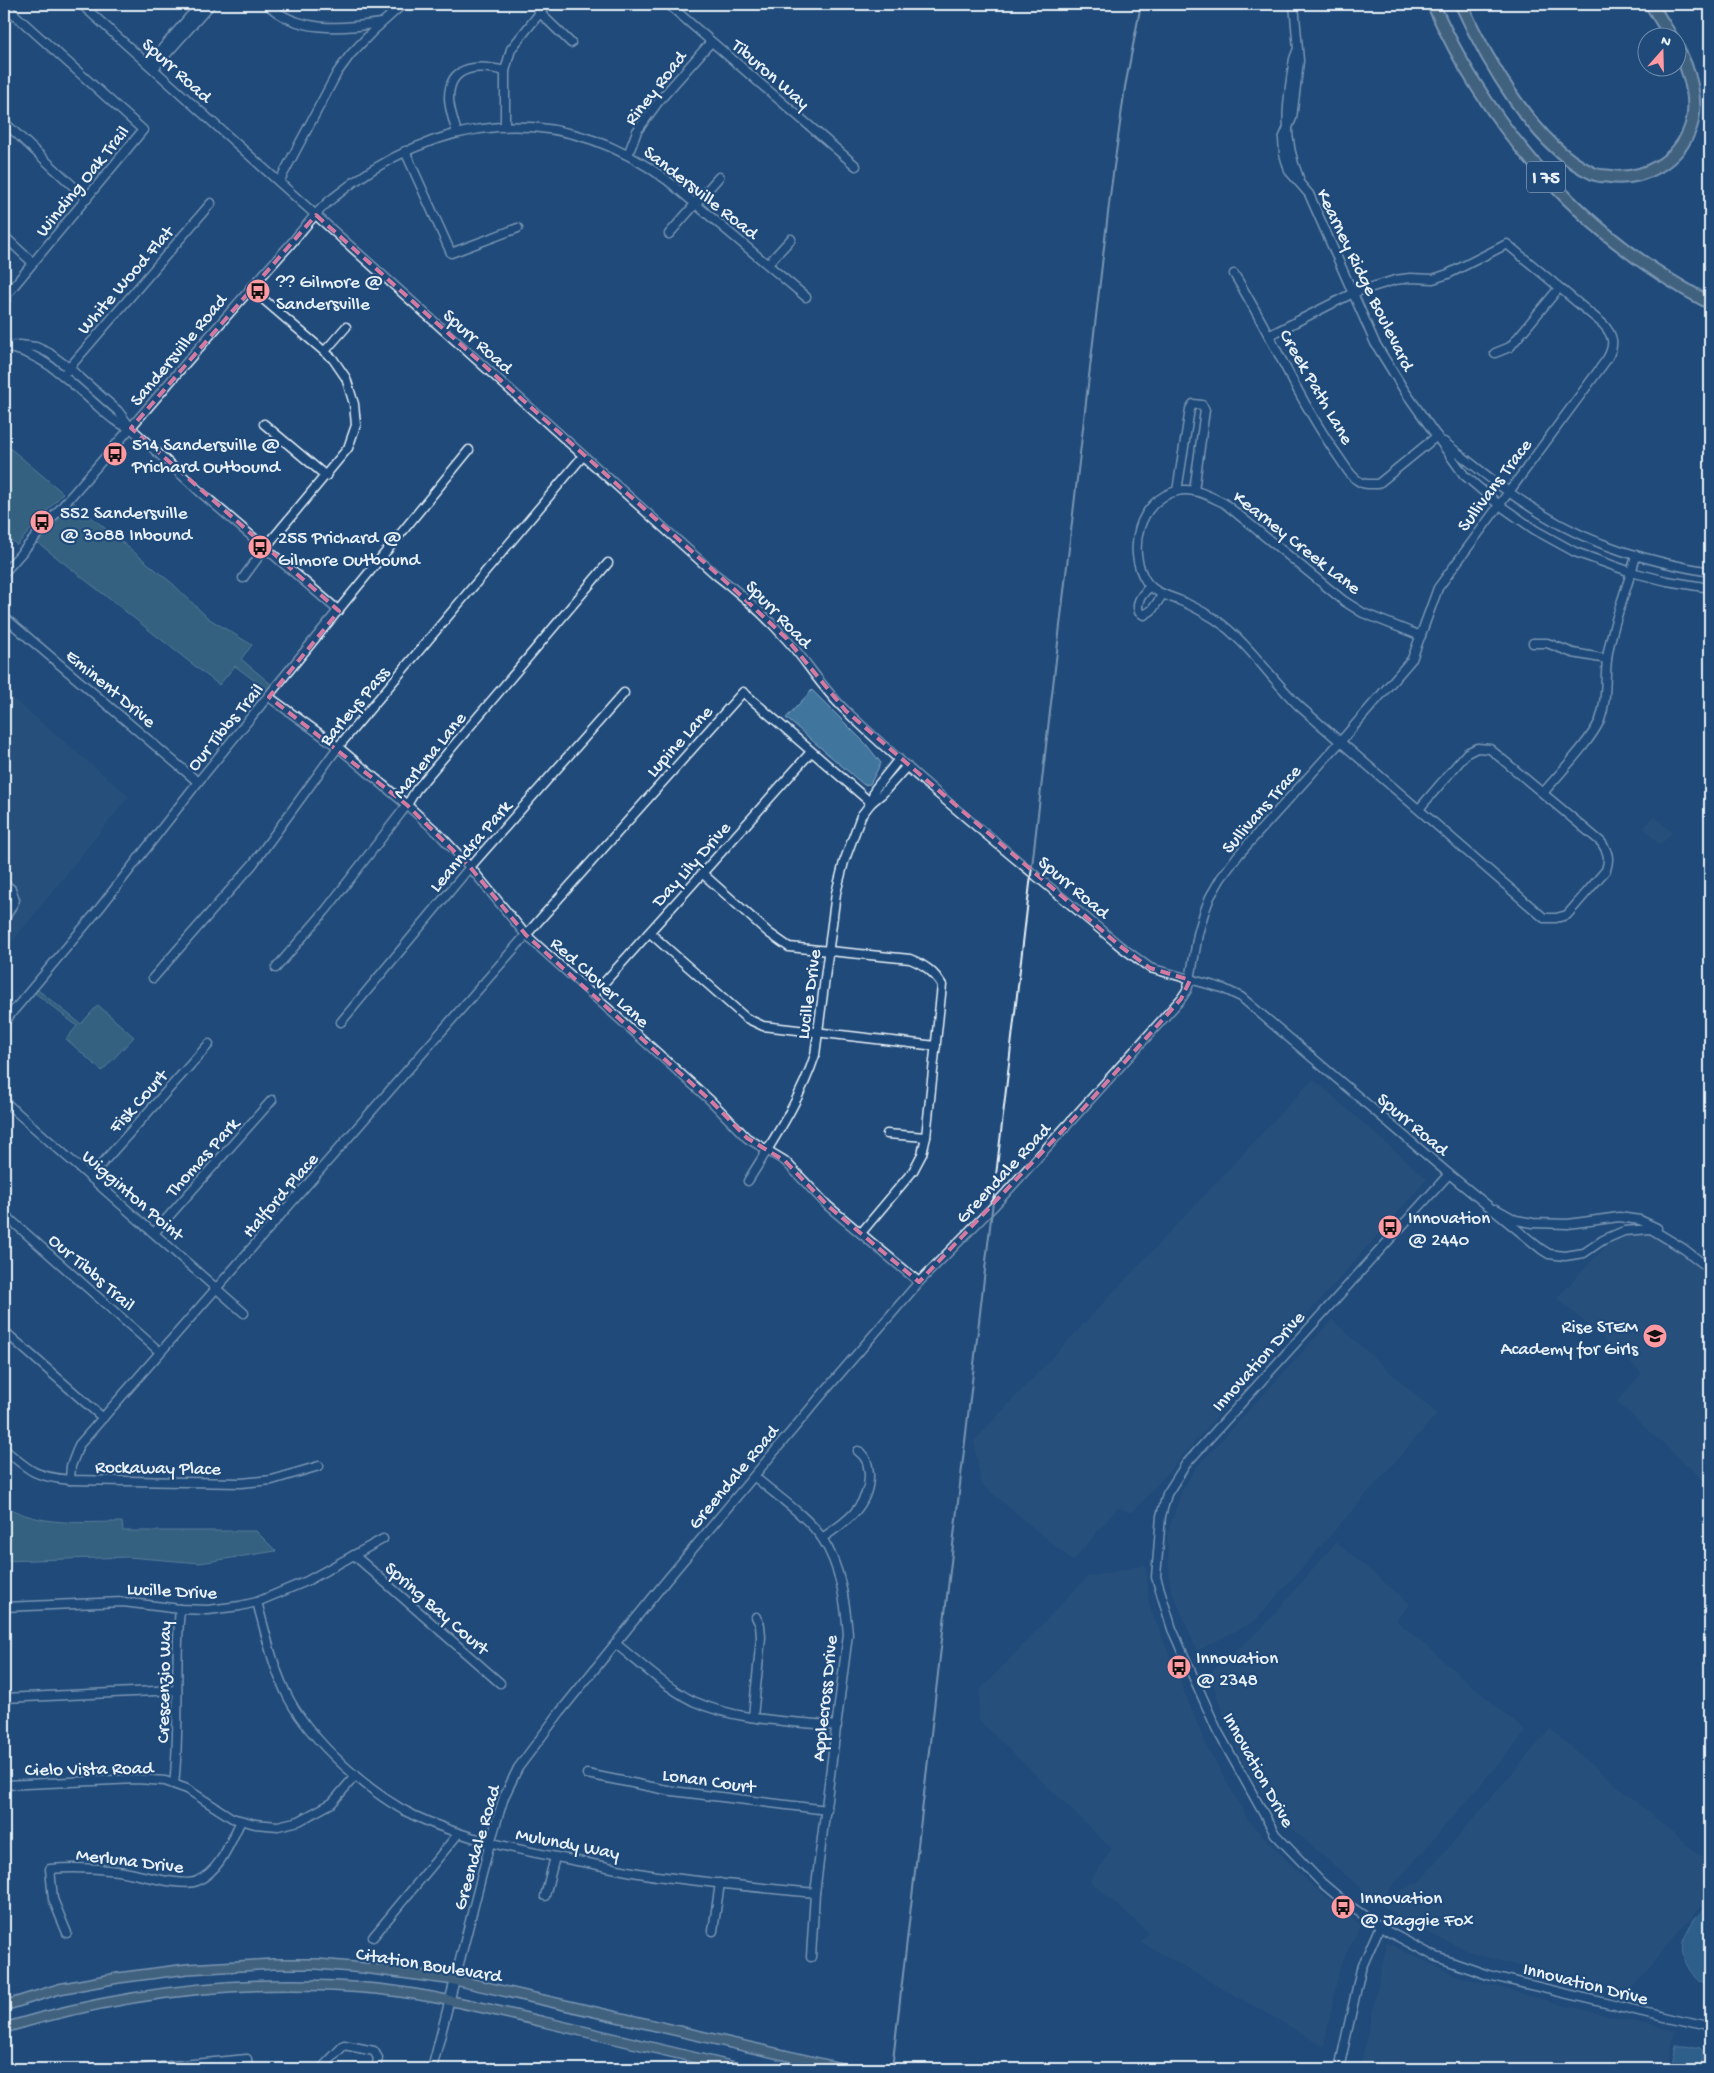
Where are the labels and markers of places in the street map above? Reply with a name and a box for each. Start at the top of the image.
place label: ?? Gilmore @ Sandersville [275,272,383,317]
bus stop icon: ?? Gilmore @ Sandersville [245,278,271,304]
place label: 514 Sandersville @ Prichard Outbound [131,435,282,480]
bus stop icon: 514 Sandersville @ Prichard Outbound [102,441,128,467]
place label: 552 Sandersville @ 3088 Inbound [60,503,194,548]
bus stop icon: 552 Sandersville @ 3088 Inbound [29,509,55,535]
place label: 255 Prichard @ Gilmore Outbound [278,528,422,573]
bus stop icon: 255 Prichard @ Gilmore Outbound [247,534,273,560]
place label: Innovation @ 2440 [1408,1208,1490,1253]
bus stop icon: Innovation @ 2440 [1377,1214,1403,1240]
place label: Rise STEM Academy for Girls [1501,1317,1639,1362]
school or university icon: Rise STEM Academy for Girls [1642,1323,1668,1349]
place label: Innovation @ 2348 [1196,1648,1278,1693]
bus stop icon: Innovation @ 2348 [1166,1654,1192,1680]
place label: Innovation @ Jaggie Fox [1360,1888,1474,1933]
bus stop icon: Innovation @ Jaggie Fox [1330,1894,1356,1920]

